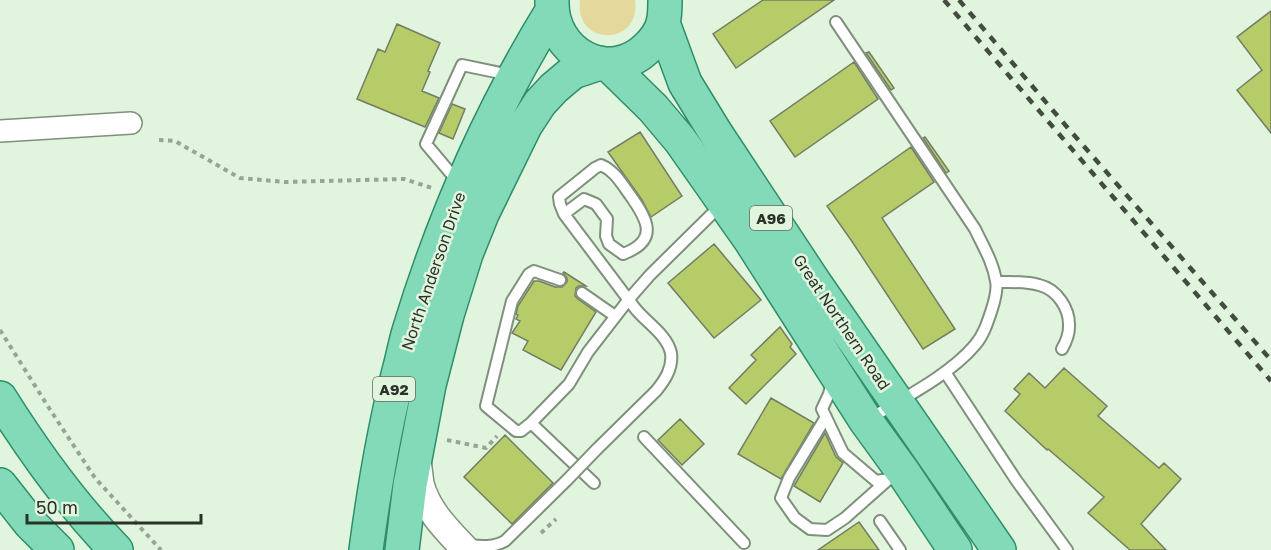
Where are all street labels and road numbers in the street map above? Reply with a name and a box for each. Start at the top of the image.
street label: North Anderson Drive [397,189,469,353]
road number: A96 [750,206,792,230]
street label: Great Northern Road [789,250,895,394]
road number: A92 [373,377,415,401]

